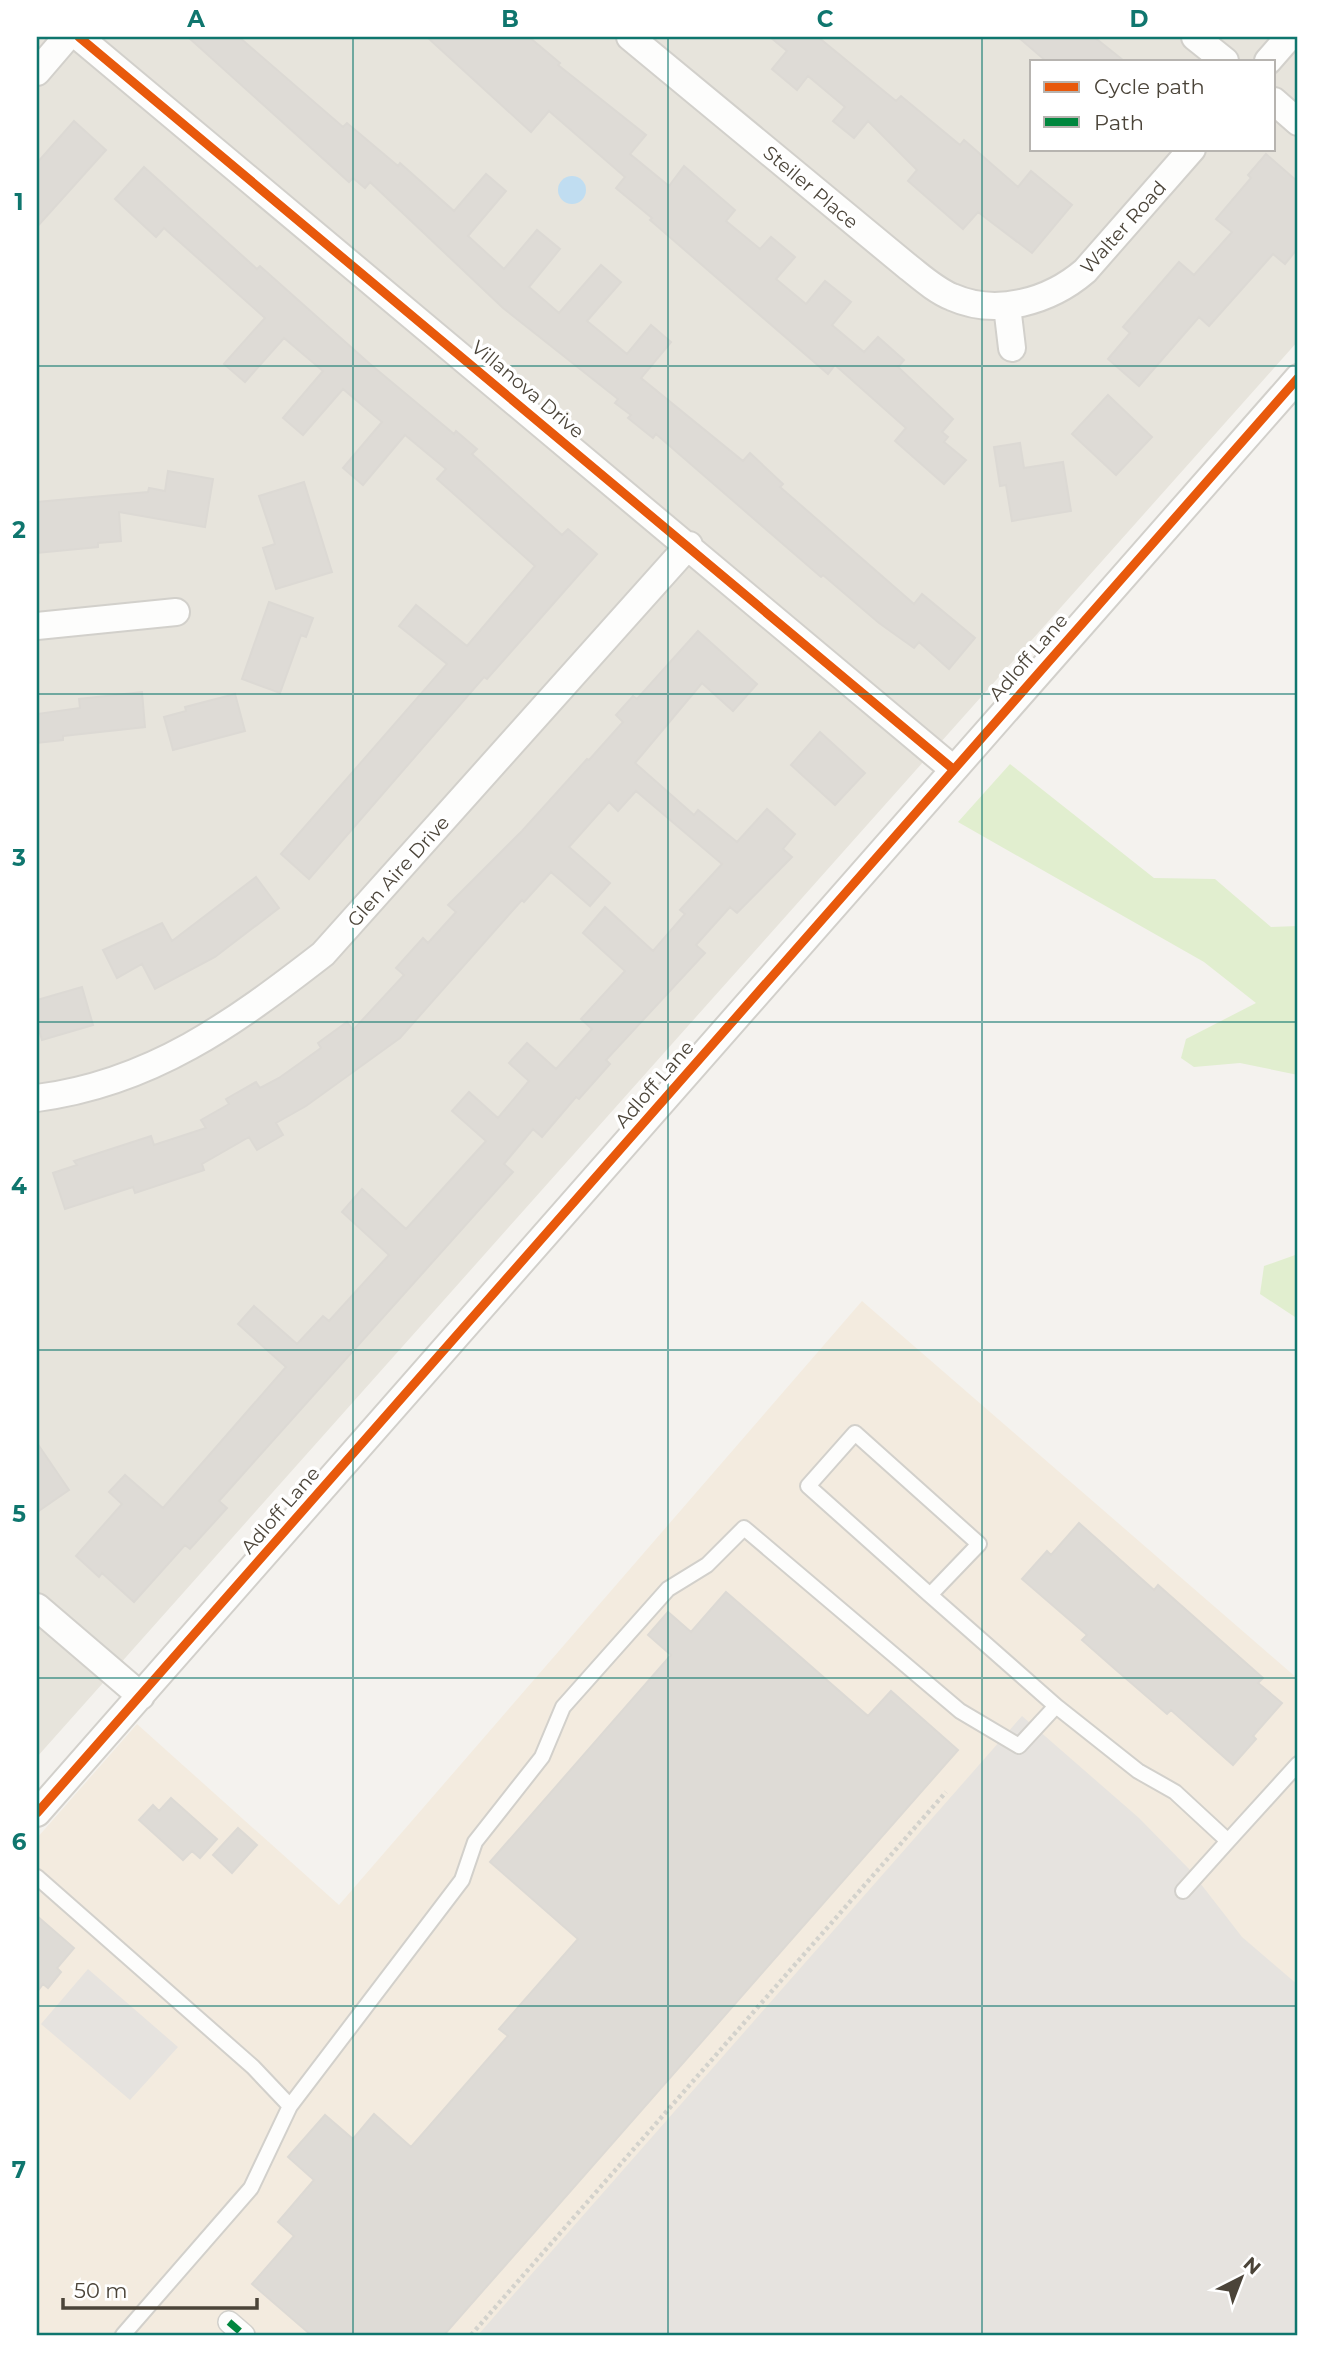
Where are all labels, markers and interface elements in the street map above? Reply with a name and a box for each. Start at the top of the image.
text: A [186,5,205,33]
text: B [501,5,519,33]
text: C [817,5,834,33]
text: D [1130,5,1149,33]
legend [1030,60,1276,150]
text: Cycle path [1094,74,1205,99]
text: Path [1094,110,1144,135]
street label: Steiler Place [759,141,863,234]
street label: Walter Road [1076,176,1171,279]
text: 1 [14,188,24,216]
street label: Villanova Drive [467,336,589,443]
text: 2 [12,516,26,544]
street label: Adloff Lane [984,609,1073,706]
street label: Glen Aire Drive [343,811,454,932]
text: 3 [11,844,26,872]
street label: Adloff Lane [610,1036,699,1133]
text: 4 [11,1172,27,1200]
street label: Adloff Lane [236,1462,325,1559]
text: 5 [12,1500,26,1528]
text: 6 [12,1828,27,1856]
text: 7 [12,2156,26,2184]
north arrow [1206,2242,1276,2312]
text: N [1239,2252,1265,2279]
scale bar [63,2267,257,2311]
text: 50 m [74,2278,128,2303]

